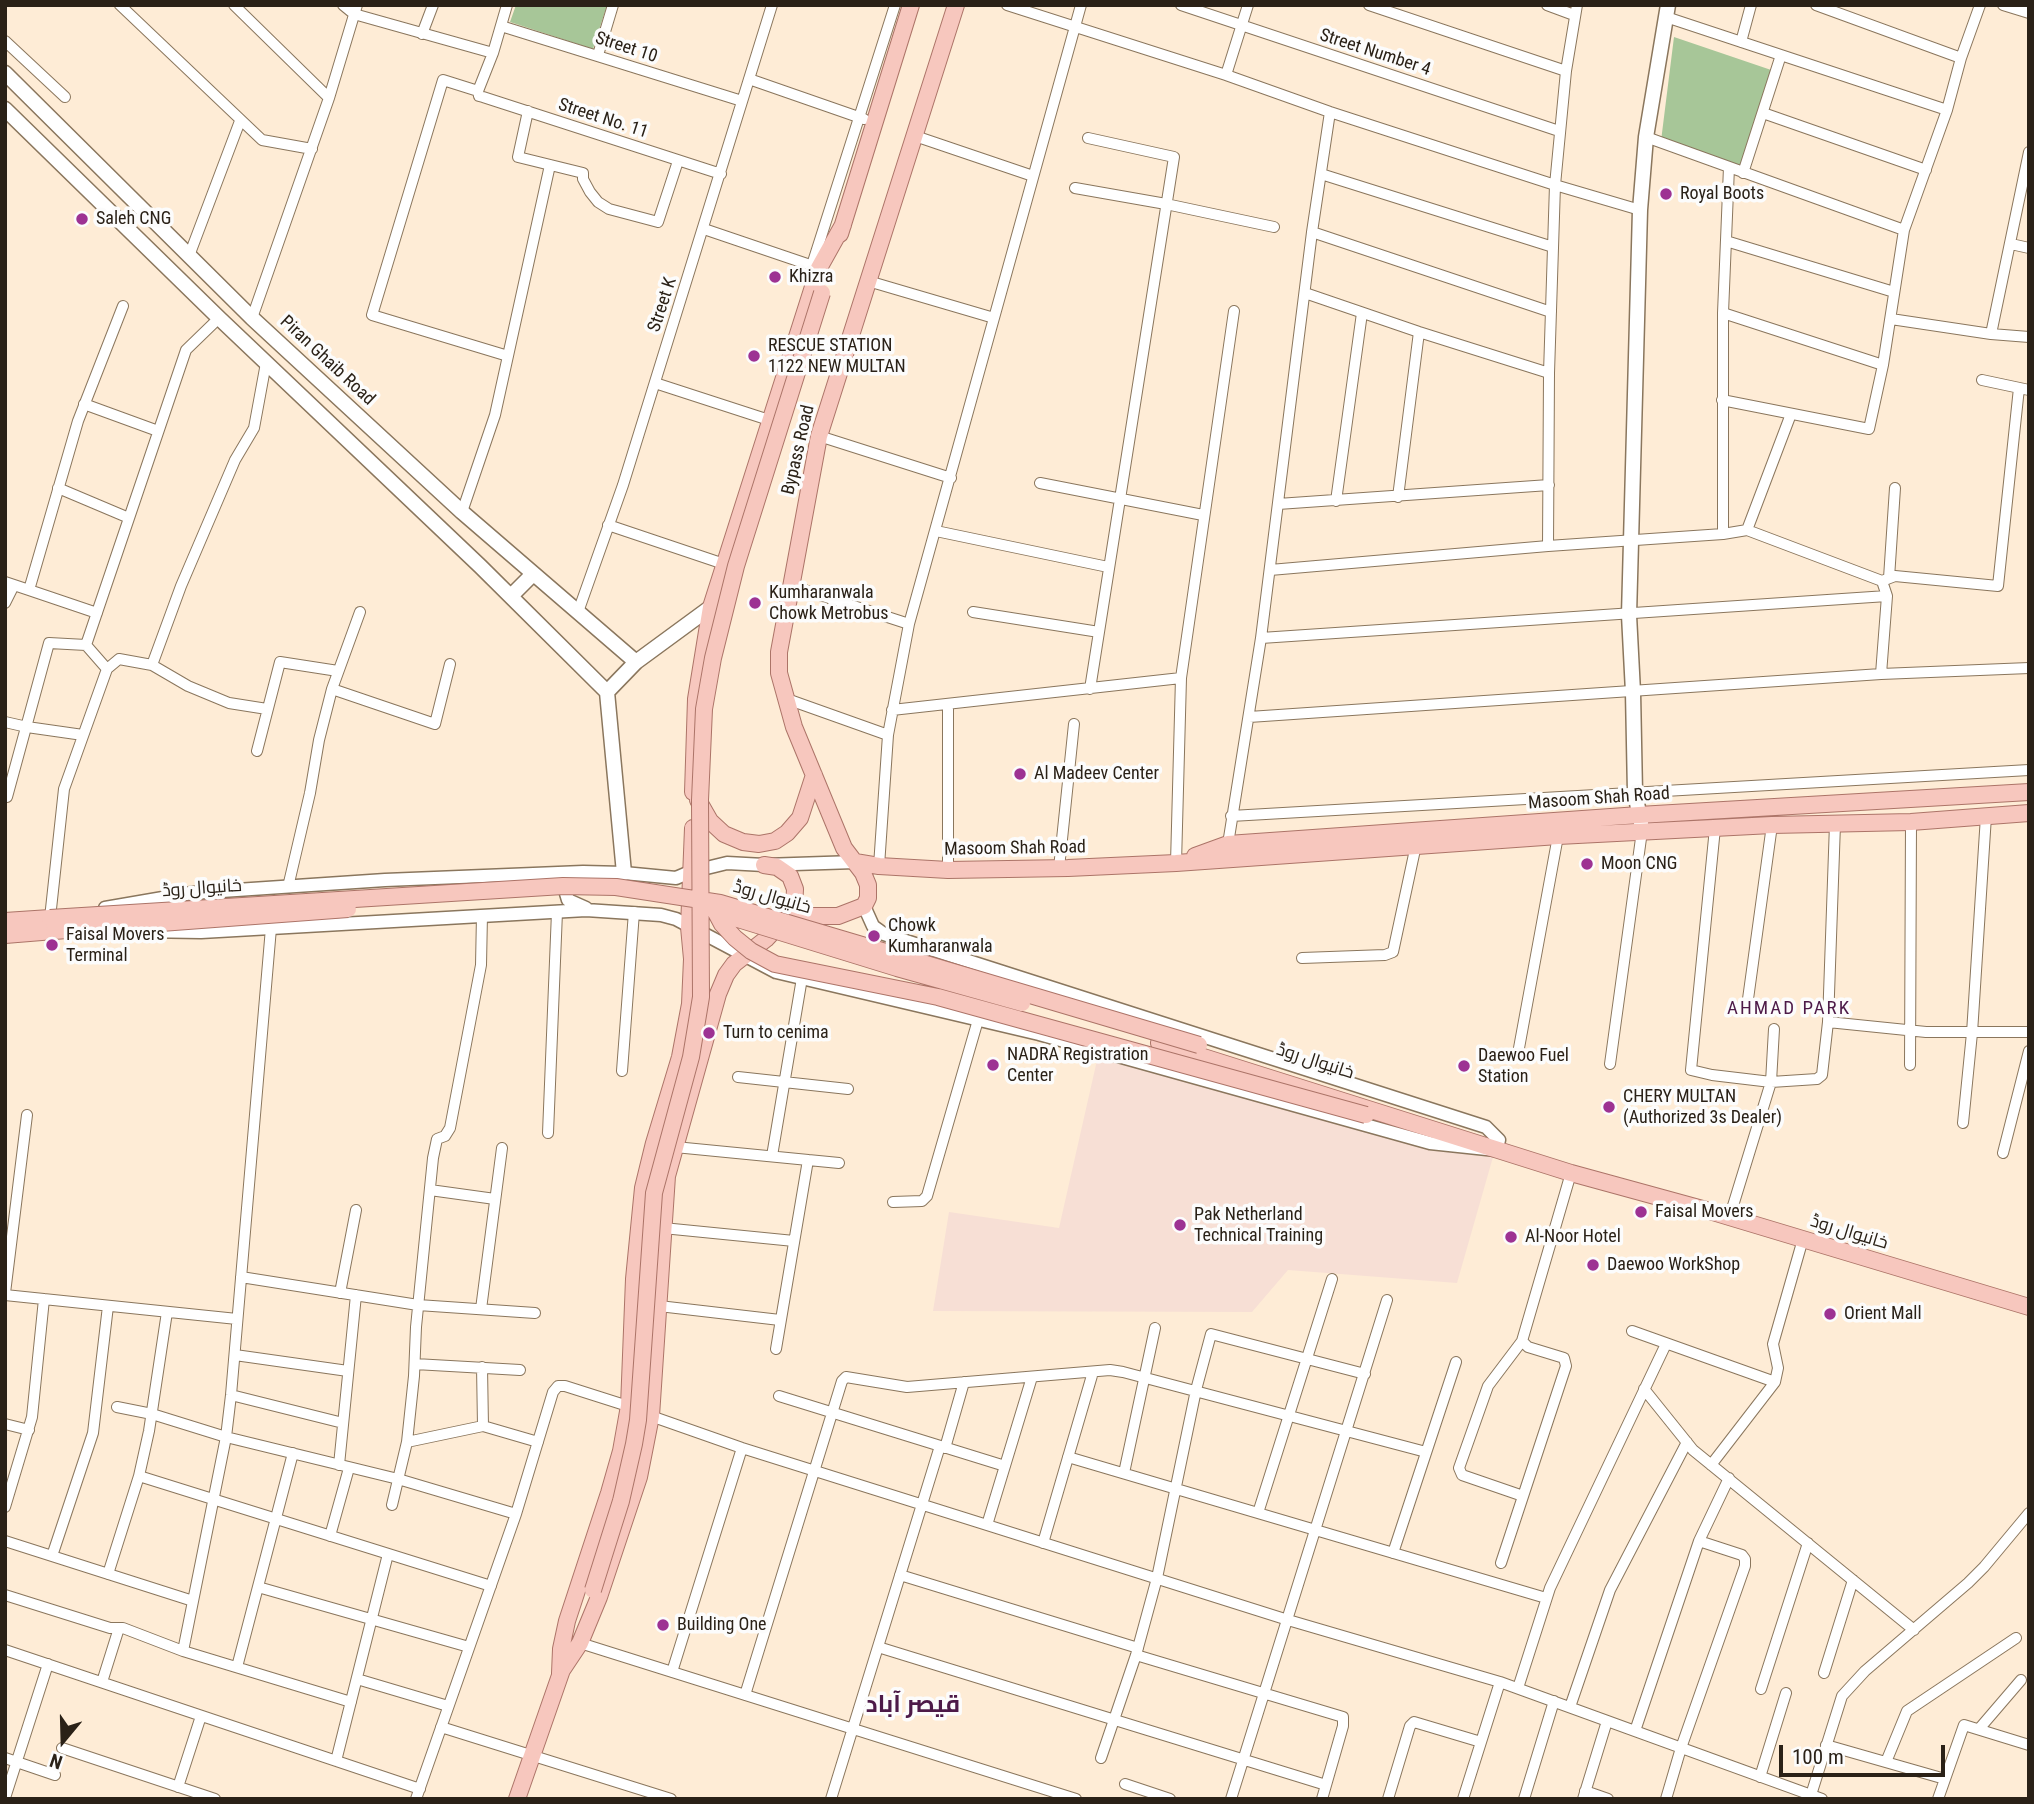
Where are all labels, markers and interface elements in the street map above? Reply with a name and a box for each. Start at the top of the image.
street label: Street Number 4 [1317,25,1433,81]
street label: Street 10 [592,28,660,68]
street label: Street No. 11 [555,94,651,144]
place label: Royal Boots [1680,183,1764,205]
marker: Royal Boots [1658,186,1674,202]
place label: Saleh CNG [96,208,171,230]
marker: Saleh CNG [74,211,90,227]
place label: Khizra [789,266,833,288]
marker: Khizra [767,269,783,285]
street label: Street K [644,275,682,335]
street label: Piran Ghaib Road [275,312,379,410]
place label: RESCUE STATION 1122 NEW MULTAN [768,335,906,378]
marker: RESCUE STATION 1122 NEW MULTAN [746,348,762,364]
street label: Bypass Road [778,403,820,497]
place label: Kumharanwala Chowk Metrobus [769,582,888,624]
marker: Kumharanwala Chowk Metrobus [747,595,763,611]
place label: Al Madeev Center [1034,763,1159,785]
marker: Al Madeev Center [1012,766,1028,782]
street label: Masoom Shah Road [1528,783,1670,815]
street label: Masoom Shah Road [944,837,1086,861]
place label: Moon CNG [1601,853,1678,875]
marker: Moon CNG [1579,856,1595,872]
street label: خانیوال روڈ [161,875,243,903]
street label: خانیوال روڈ [731,877,813,919]
place label: Chowk Kumharanwala [888,915,993,958]
place label: Faisal Movers Terminal [66,924,164,967]
marker: Chowk Kumharanwala [866,928,882,944]
marker: Faisal Movers Terminal [44,937,60,953]
district label: AHMAD PARK [1728,998,1850,1020]
place label: Turn to cenima [723,1022,829,1044]
marker: Turn to cenima [701,1025,717,1041]
street label: خانیوال روڈ [1274,1039,1356,1085]
place label: NADRA Registration Center [1007,1044,1149,1086]
place label: Daewoo Fuel Station [1478,1045,1569,1088]
marker: NADRA Registration Center [985,1057,1001,1073]
marker: Daewoo Fuel Station [1456,1058,1472,1074]
place label: CHERY MULTAN (Authorized 3s Dealer) [1623,1086,1782,1128]
marker: CHERY MULTAN (Authorized 3s Dealer) [1601,1099,1617,1115]
place label: Faisal Movers [1655,1201,1753,1223]
place label: Pak Netherland Technical Training [1194,1204,1323,1246]
marker: Faisal Movers [1633,1204,1649,1220]
street label: خانیوال روڈ [1808,1211,1890,1255]
marker: Pak Netherland Technical Training [1172,1217,1188,1233]
place label: Al-Noor Hotel [1525,1226,1621,1248]
marker: Al-Noor Hotel [1503,1229,1519,1245]
place label: Daewoo WorkShop [1607,1254,1740,1276]
marker: Daewoo WorkShop [1585,1257,1601,1273]
place label: Orient Mall [1844,1303,1922,1325]
marker: Orient Mall [1822,1306,1838,1322]
place label: Building One [677,1614,767,1636]
marker: Building One [655,1617,671,1633]
district label: قیصر آباد [866,1692,960,1720]
north arrow [28,1706,98,1776]
scale bar [1782,1730,1948,1774]
text: 100 m [1792,1745,1844,1769]
text: N [47,1749,65,1774]

